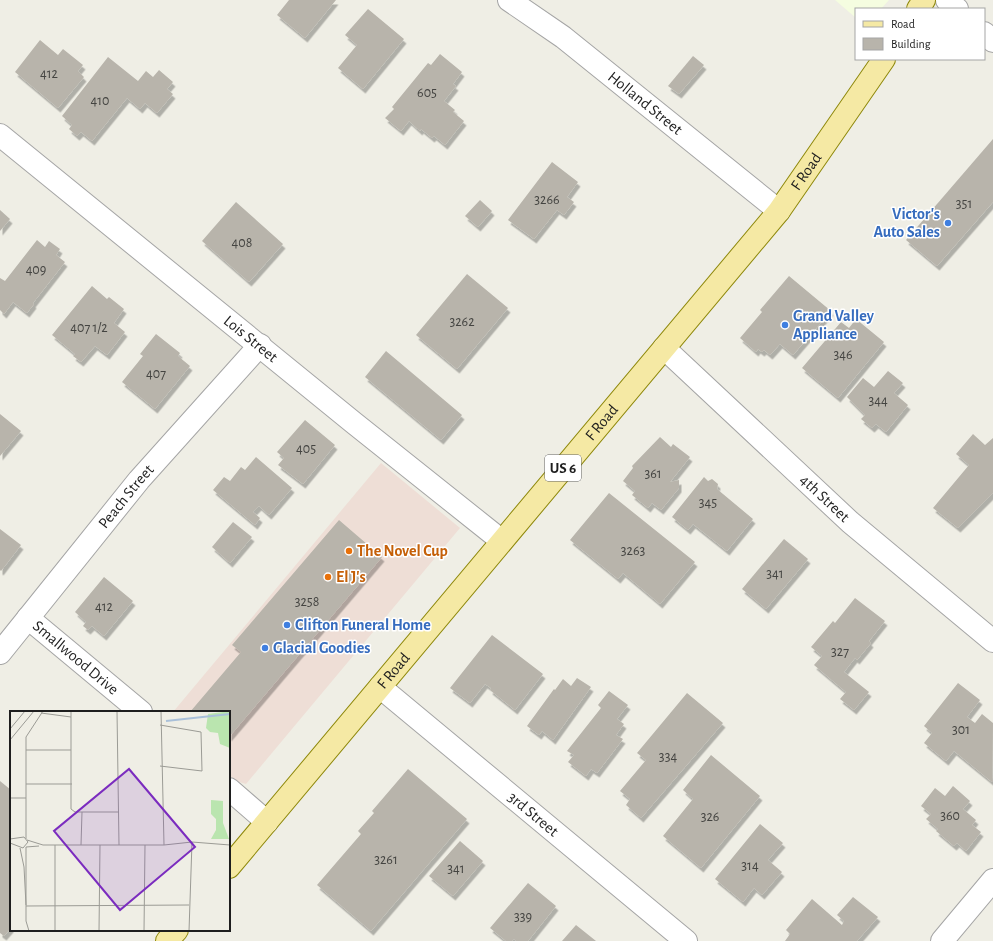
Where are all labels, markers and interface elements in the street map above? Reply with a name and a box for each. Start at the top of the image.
legend [855,8,985,60]
text: Road [891,18,915,30]
text: Building [891,38,931,50]
house number: 412 [40,67,58,81]
street label: Holland Street [605,69,685,138]
house number: 605 [417,86,437,100]
house number: 410 [91,94,109,108]
street label: F Road [788,150,825,193]
house number: 3266 [534,193,560,207]
house number: 351 [956,197,972,211]
place label: Victor's Auto Sales [873,206,940,240]
marker: Victor's Auto Sales [943,218,953,228]
house number: 408 [232,236,252,250]
house number: 409 [26,263,46,277]
place label: Grand Valley Appliance [793,308,875,342]
street label: Lois Street [221,312,281,365]
house number: 3262 [449,315,475,329]
marker: Grand Valley Appliance [780,320,790,330]
house number: 407 1/2 [70,321,108,335]
house number: 346 [833,348,853,362]
house number: 407 [146,367,166,381]
house number: 344 [868,394,888,408]
street label: F Road [582,402,621,444]
house number: 405 [296,442,316,456]
road number: US 6 [545,455,581,481]
street label: Peach Street [95,461,157,531]
house number: 361 [644,467,662,481]
street label: 4th Street [797,471,853,525]
house number: 345 [699,496,717,510]
place label: The Novel Cup [357,543,448,559]
house number: 3263 [621,544,645,558]
marker: The Novel Cup [344,546,354,556]
house number: 341 [766,567,784,581]
place label: El J's [336,569,366,585]
marker: El J's [323,572,333,582]
house number: 3258 [295,595,319,609]
house number: 412 [95,600,113,614]
place label: Clifton Funeral Home [295,617,431,633]
street label: Smallwood Drive [30,618,122,698]
marker: Clifton Funeral Home [282,620,292,630]
place label: Glacial Goodies [273,640,370,656]
marker: Glacial Goodies [260,643,270,653]
house number: 327 [831,645,849,659]
street label: F Road [374,650,413,692]
inset map [10,711,230,931]
house number: 301 [952,723,970,737]
house number: 334 [659,750,677,764]
street label: 3rd Street [505,789,561,840]
house number: 360 [940,809,960,823]
house number: 326 [701,810,719,824]
house number: 3261 [374,853,398,867]
house number: 314 [741,859,759,873]
house number: 341 [447,862,465,876]
house number: 339 [514,910,532,924]

